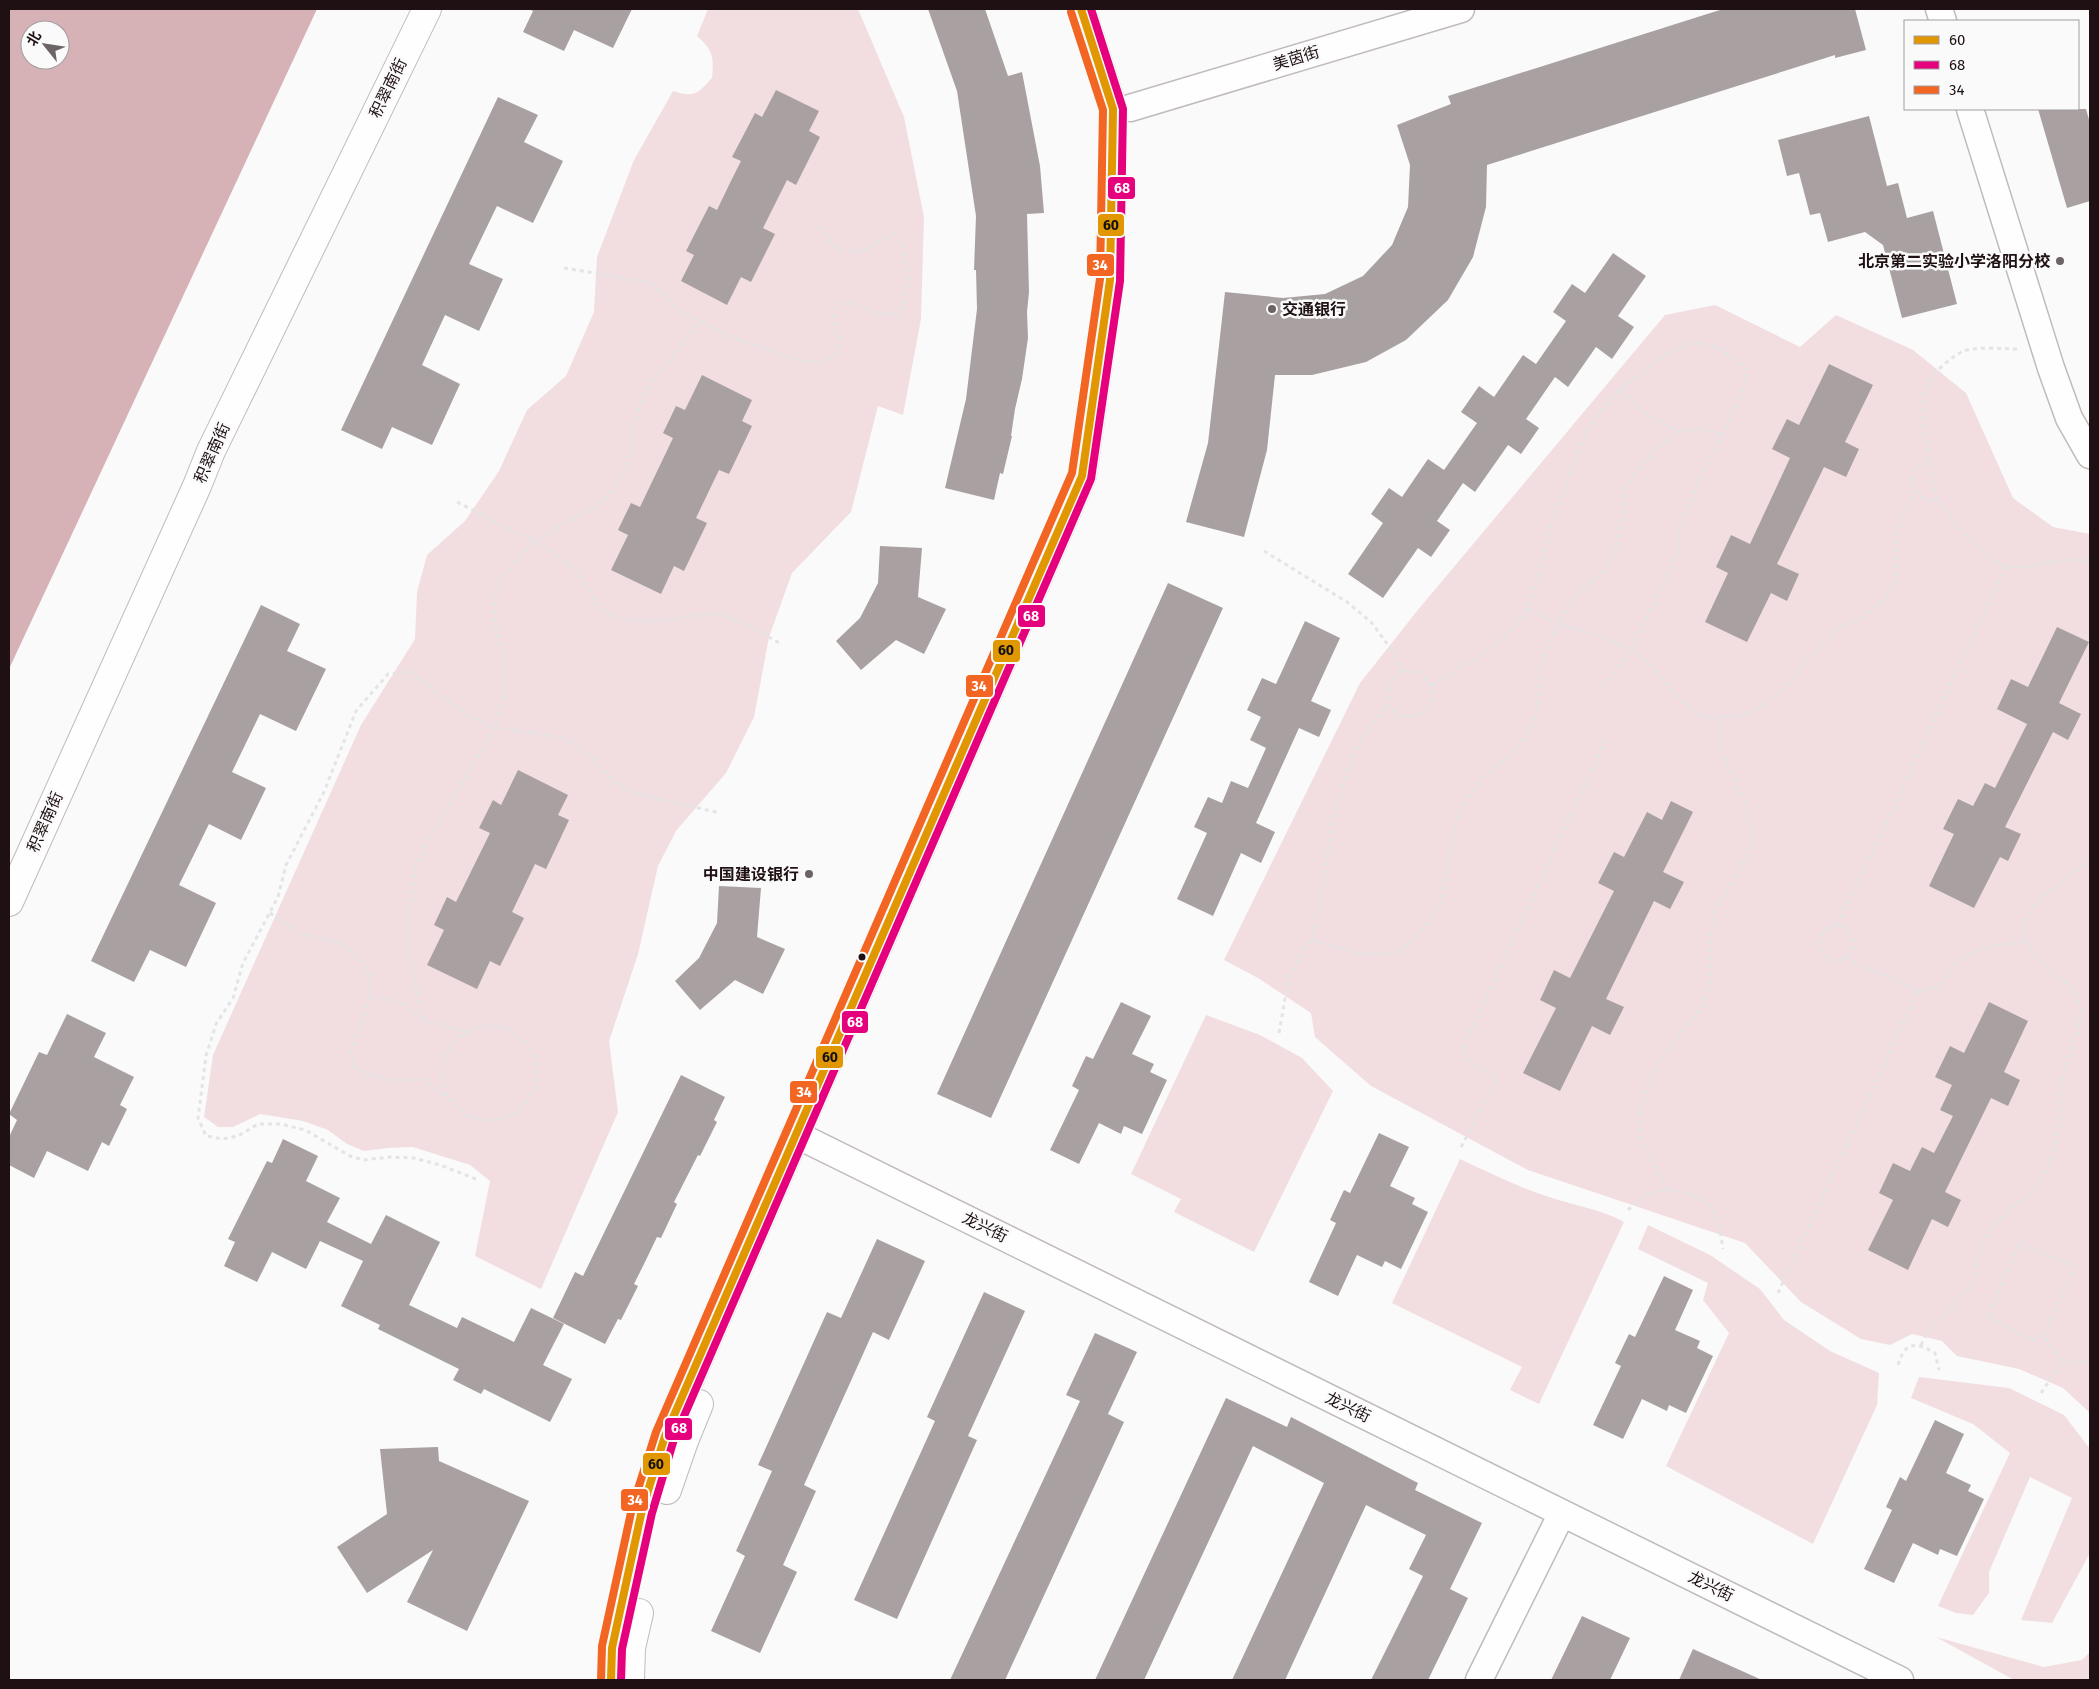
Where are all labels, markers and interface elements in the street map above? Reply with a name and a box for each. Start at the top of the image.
north arrow [20,20,70,70]
legend [1904,20,2079,110]
text: 北 [23,28,45,49]
text: 60 [1949,31,1965,49]
street label: 美茵街 [1270,42,1322,74]
street label: 积翠南街 [365,55,411,121]
text: 68 [1949,56,1965,74]
text: 34 [1949,81,1964,99]
line badge: 68 [1107,176,1136,200]
text: 68 [1114,180,1130,197]
line badge: 60 [1097,213,1125,237]
text: 60 [1103,217,1119,234]
place label: 北京第二实验小学洛阳分校 [1858,252,2051,271]
line badge: 34 [1086,253,1115,277]
marker: 北京第二实验小学洛阳分校 [2054,255,2066,267]
text: 34 [1091,257,1108,274]
place label: 交通银行 [1282,300,1346,319]
marker: 交通银行 [1266,303,1278,315]
street label: 积翠南街 [190,420,234,486]
line badge: 68 [1017,604,1046,628]
text: 68 [1023,608,1039,625]
line badge: 60 [992,639,1021,663]
text: 60 [998,642,1014,659]
line badge: 34 [965,674,994,698]
text: 34 [970,678,987,695]
street label: 积翠南街 [23,789,67,855]
place label: 中国建设银行 [703,865,799,884]
marker: 中国建设银行 [803,868,815,880]
unlabelled marker [857,952,867,962]
line badge: 68 [841,1010,869,1034]
text: 68 [847,1014,863,1031]
line badge: 60 [815,1045,844,1069]
text: 60 [822,1049,838,1066]
line badge: 34 [789,1080,818,1104]
text: 34 [795,1084,812,1101]
street label: 龙兴街 [959,1208,1011,1246]
street label: 龙兴街 [1322,1388,1374,1426]
line badge: 68 [664,1417,693,1441]
text: 68 [671,1420,687,1437]
line badge: 60 [642,1452,671,1476]
text: 60 [648,1456,664,1473]
line badge: 34 [620,1488,649,1512]
text: 34 [626,1492,643,1509]
street label: 龙兴街 [1685,1567,1737,1605]

